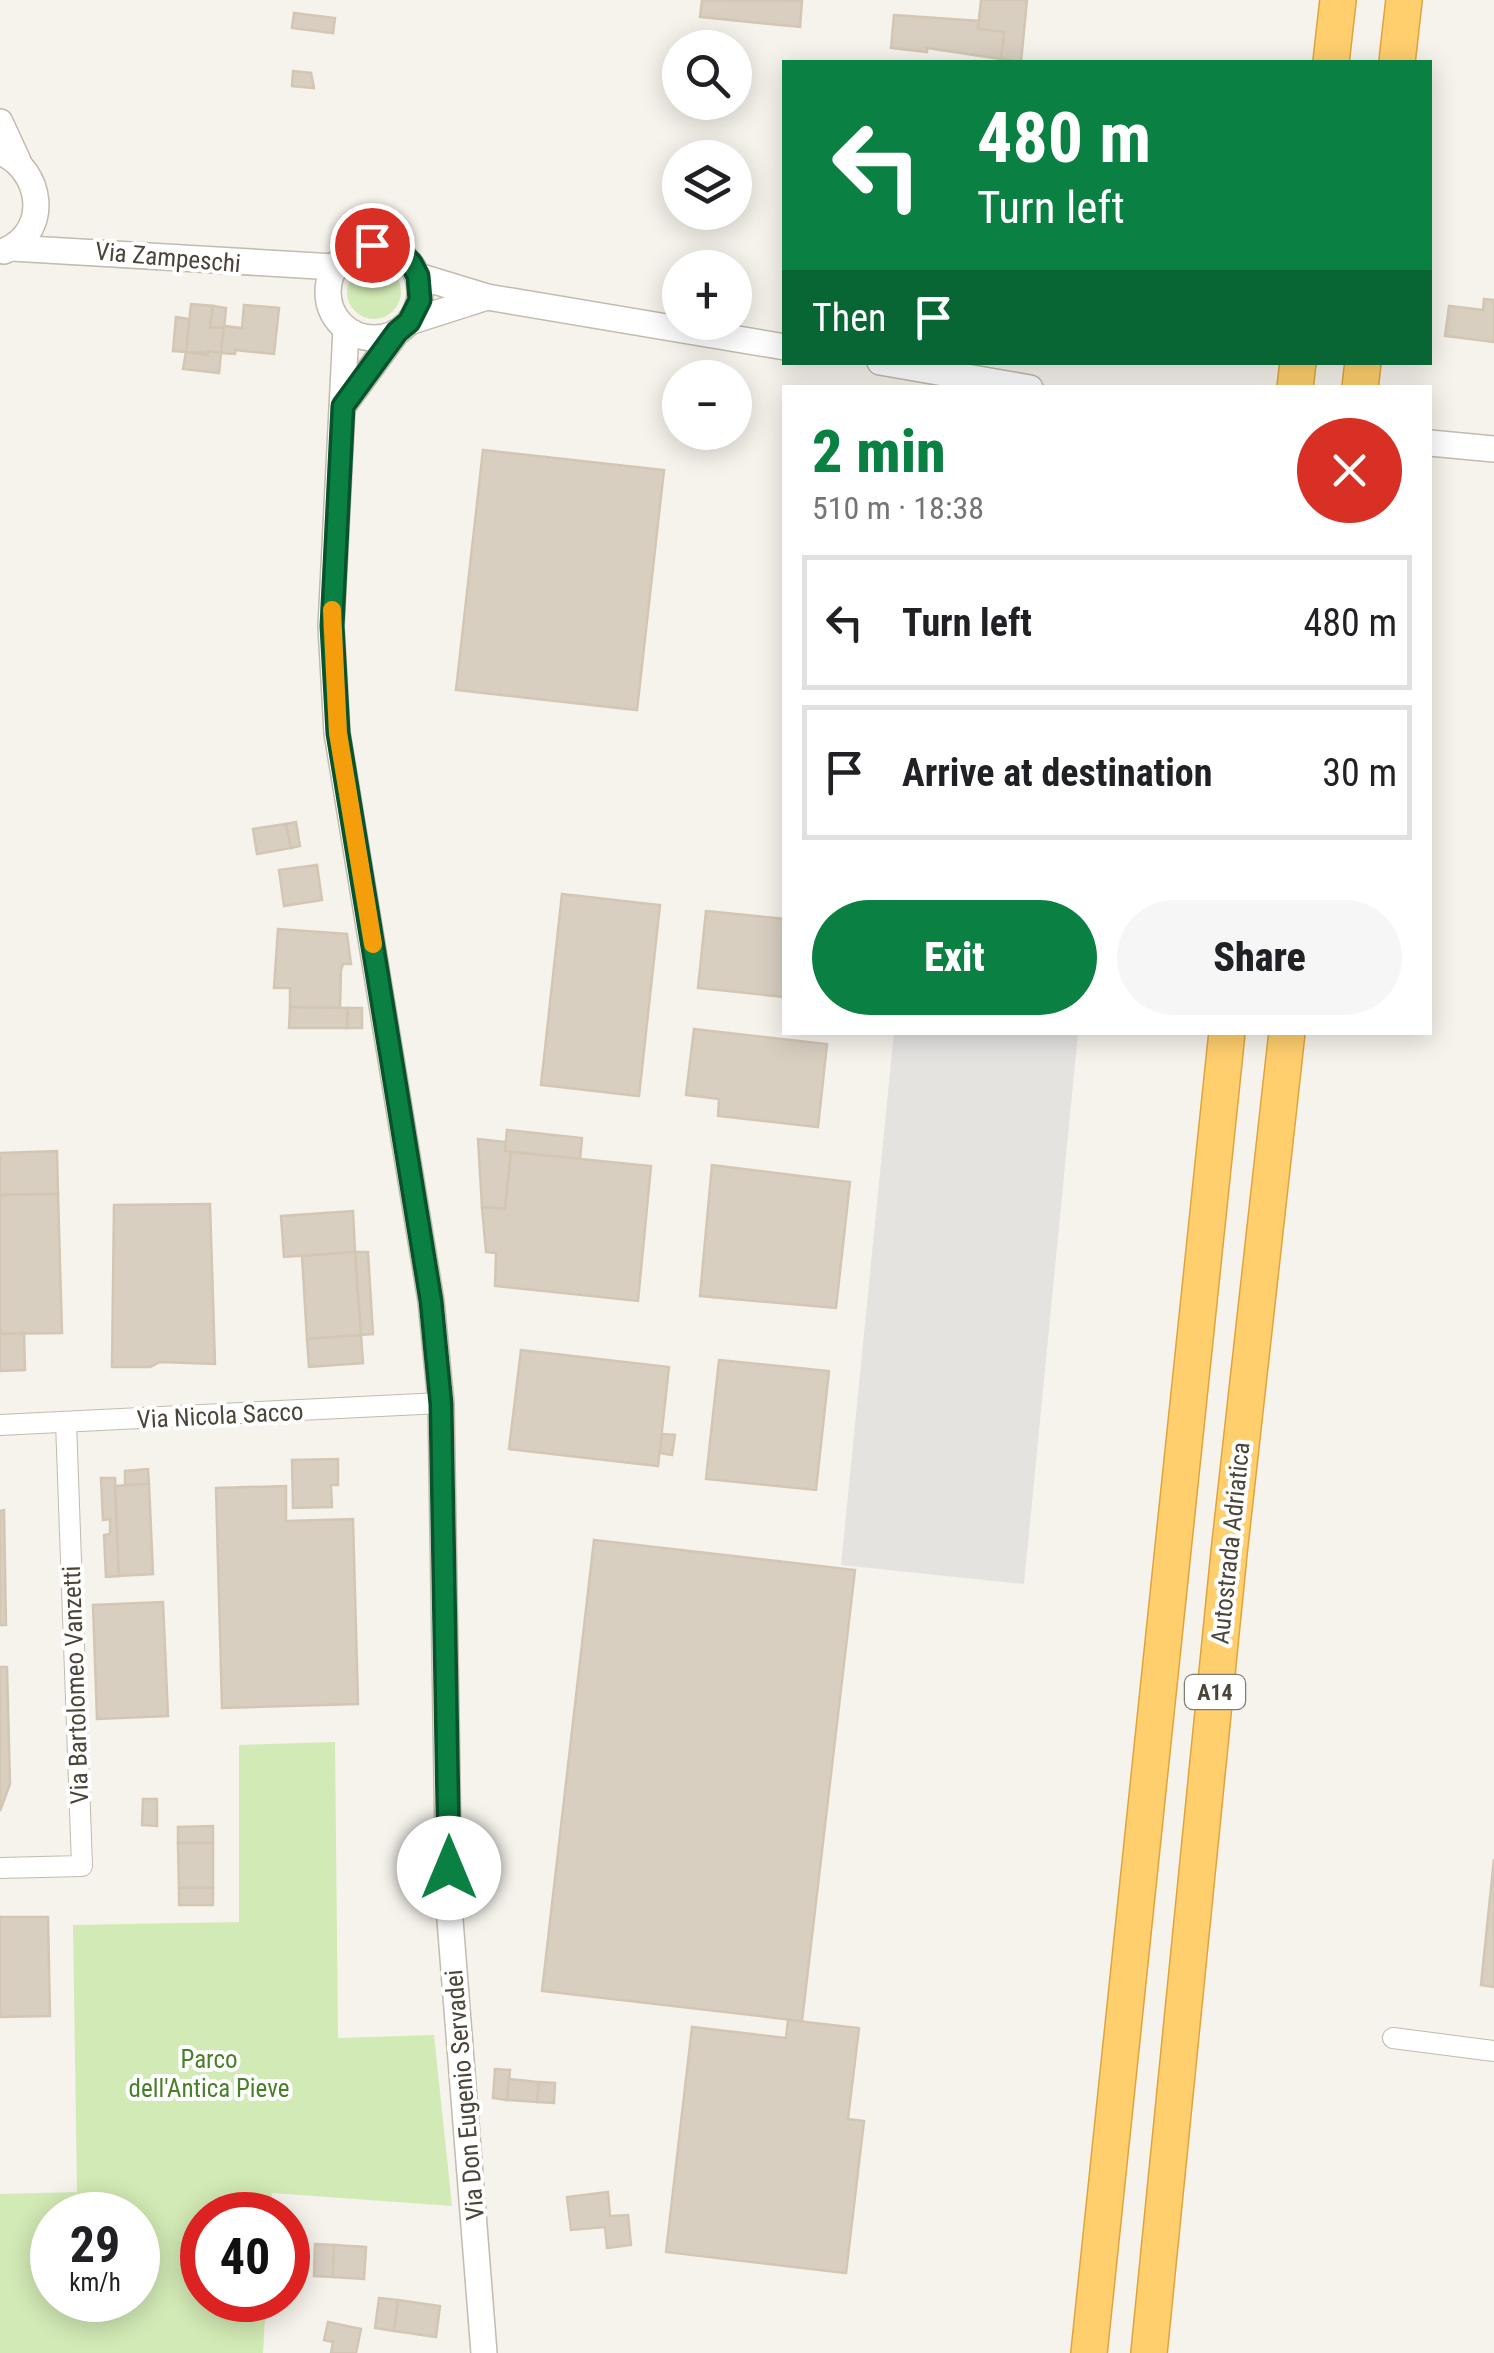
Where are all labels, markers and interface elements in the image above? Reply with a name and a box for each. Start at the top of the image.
map controls [662,30,752,450]
button: search [662,30,752,120]
text: 480 m [977,97,1151,179]
icon: left [812,100,942,230]
button: layers [662,140,752,230]
text: Turn left [977,181,1125,234]
pin [330,203,415,288]
icon: arrive [345,218,400,273]
street label: Via Zampeschi [94,237,242,278]
button: + [662,250,752,340]
icon: arrive [906,290,961,345]
text: Then [812,296,886,340]
button: − [662,360,752,450]
text: 2 min [812,416,946,487]
button: close [1297,418,1402,523]
text: 510 m · 18:38 [812,489,984,527]
icon: left [817,595,872,650]
text: Turn left [902,601,1032,645]
text: 480 m [1303,601,1397,645]
icon: arrive [817,745,872,800]
text: Arrive at destination [902,751,1212,795]
text: 30 m [1322,751,1397,795]
button: Exit [812,900,1097,1015]
button: Share [1117,900,1402,1015]
street label: Via Nicola Sacco [136,1397,304,1434]
street label: Autostrada Adriatica [1205,1441,1256,1645]
street label: Via Bartolomeo Vanzetti [57,1565,94,1805]
road number: A14 [1185,1675,1245,1709]
position arrow [397,1816,501,1920]
street label: Via Don Eugenio Servadei [439,1968,490,2221]
park label: Parco dell'Antica Pieve [129,2045,289,2103]
speed limit sign: 40 [180,2192,310,2322]
text: 29 [70,2216,120,2274]
text: km/h [69,2268,121,2297]

